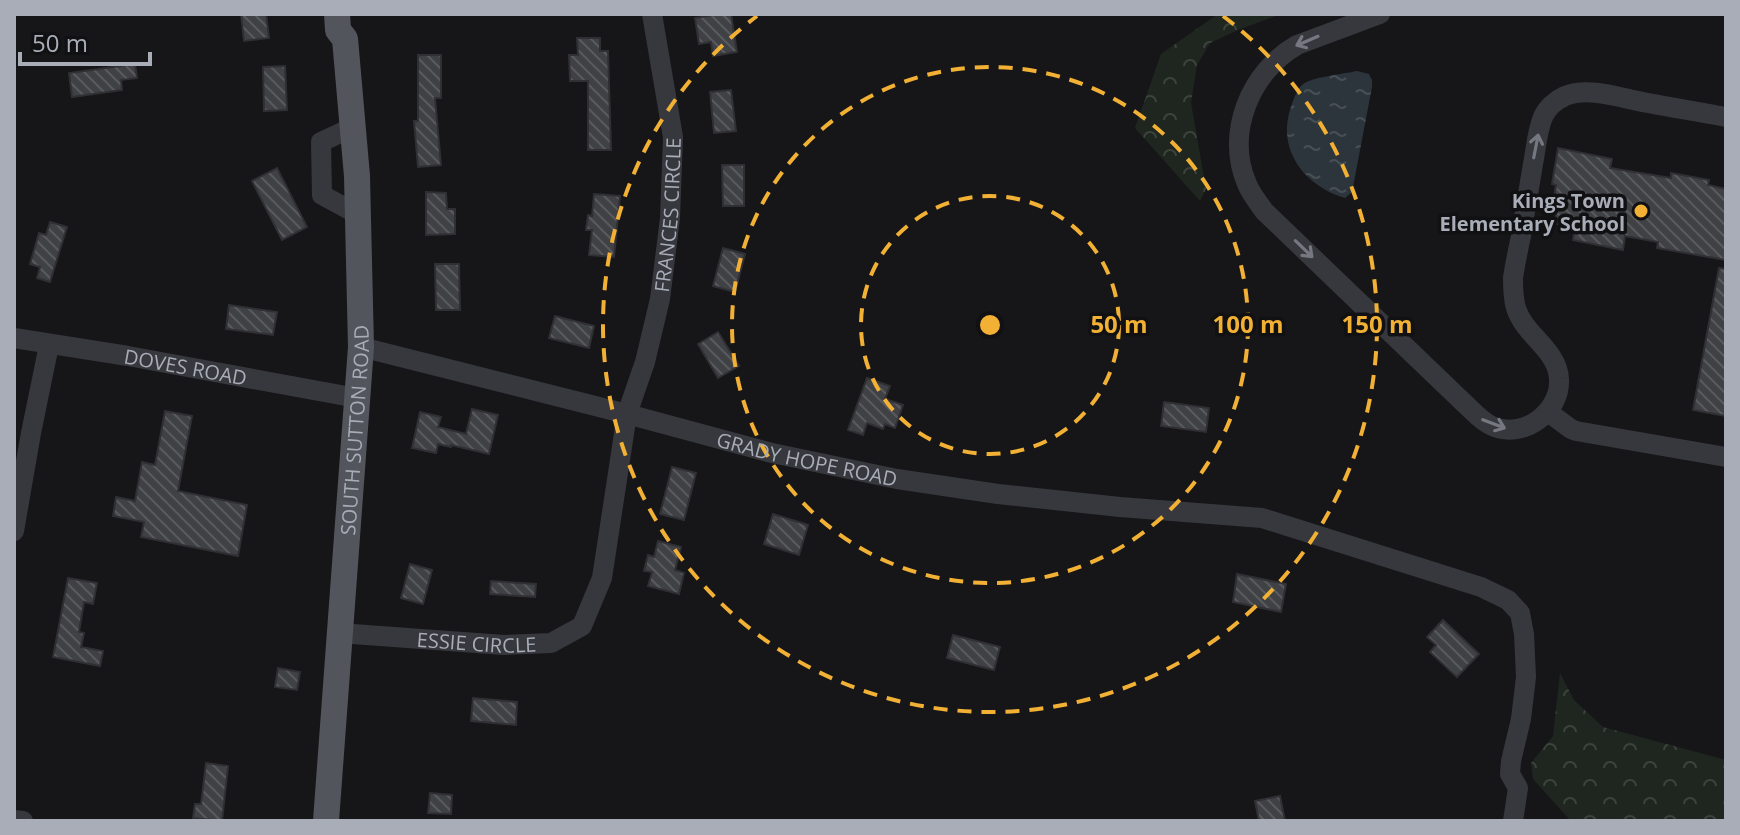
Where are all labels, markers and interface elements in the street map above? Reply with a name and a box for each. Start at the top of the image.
scale bar [20,16,150,66]
text: 50 m [32,26,88,59]
one-way arrow [1295,34,1320,49]
one-way arrow [1530,134,1545,160]
street label: FRANCES CIRCLE [647,137,686,294]
place label: Kings Town Elementary School [1440,187,1625,237]
marker: Kings Town Elementary School [1632,202,1650,220]
one-way arrow [1294,240,1314,259]
text: 50 m [1090,307,1148,340]
text: 100 m [1213,307,1283,340]
text: 150 m [1342,307,1412,340]
centre of rings [976,311,1004,339]
street label: SOUTH SUTTON ROAD [334,325,375,536]
street label: DOVES ROAD [122,342,249,391]
one-way arrow [1482,418,1506,432]
street label: GRADY HOPE ROAD [714,425,900,492]
street label: ESSIE CIRCLE [416,625,537,659]

